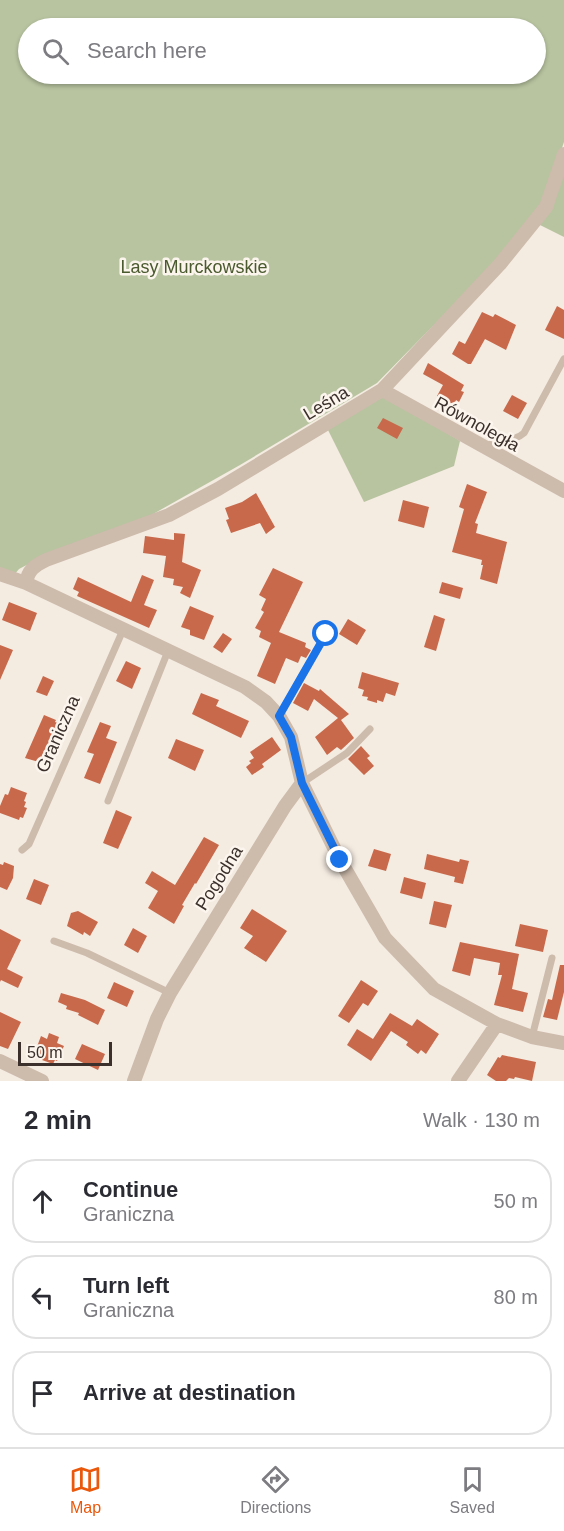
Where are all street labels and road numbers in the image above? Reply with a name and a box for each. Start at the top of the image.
street label: Leśna [300,381,353,424]
street label: Równoległa [431,392,524,456]
street label: Graniczna [32,692,84,776]
street label: Pogodna [191,841,247,914]

